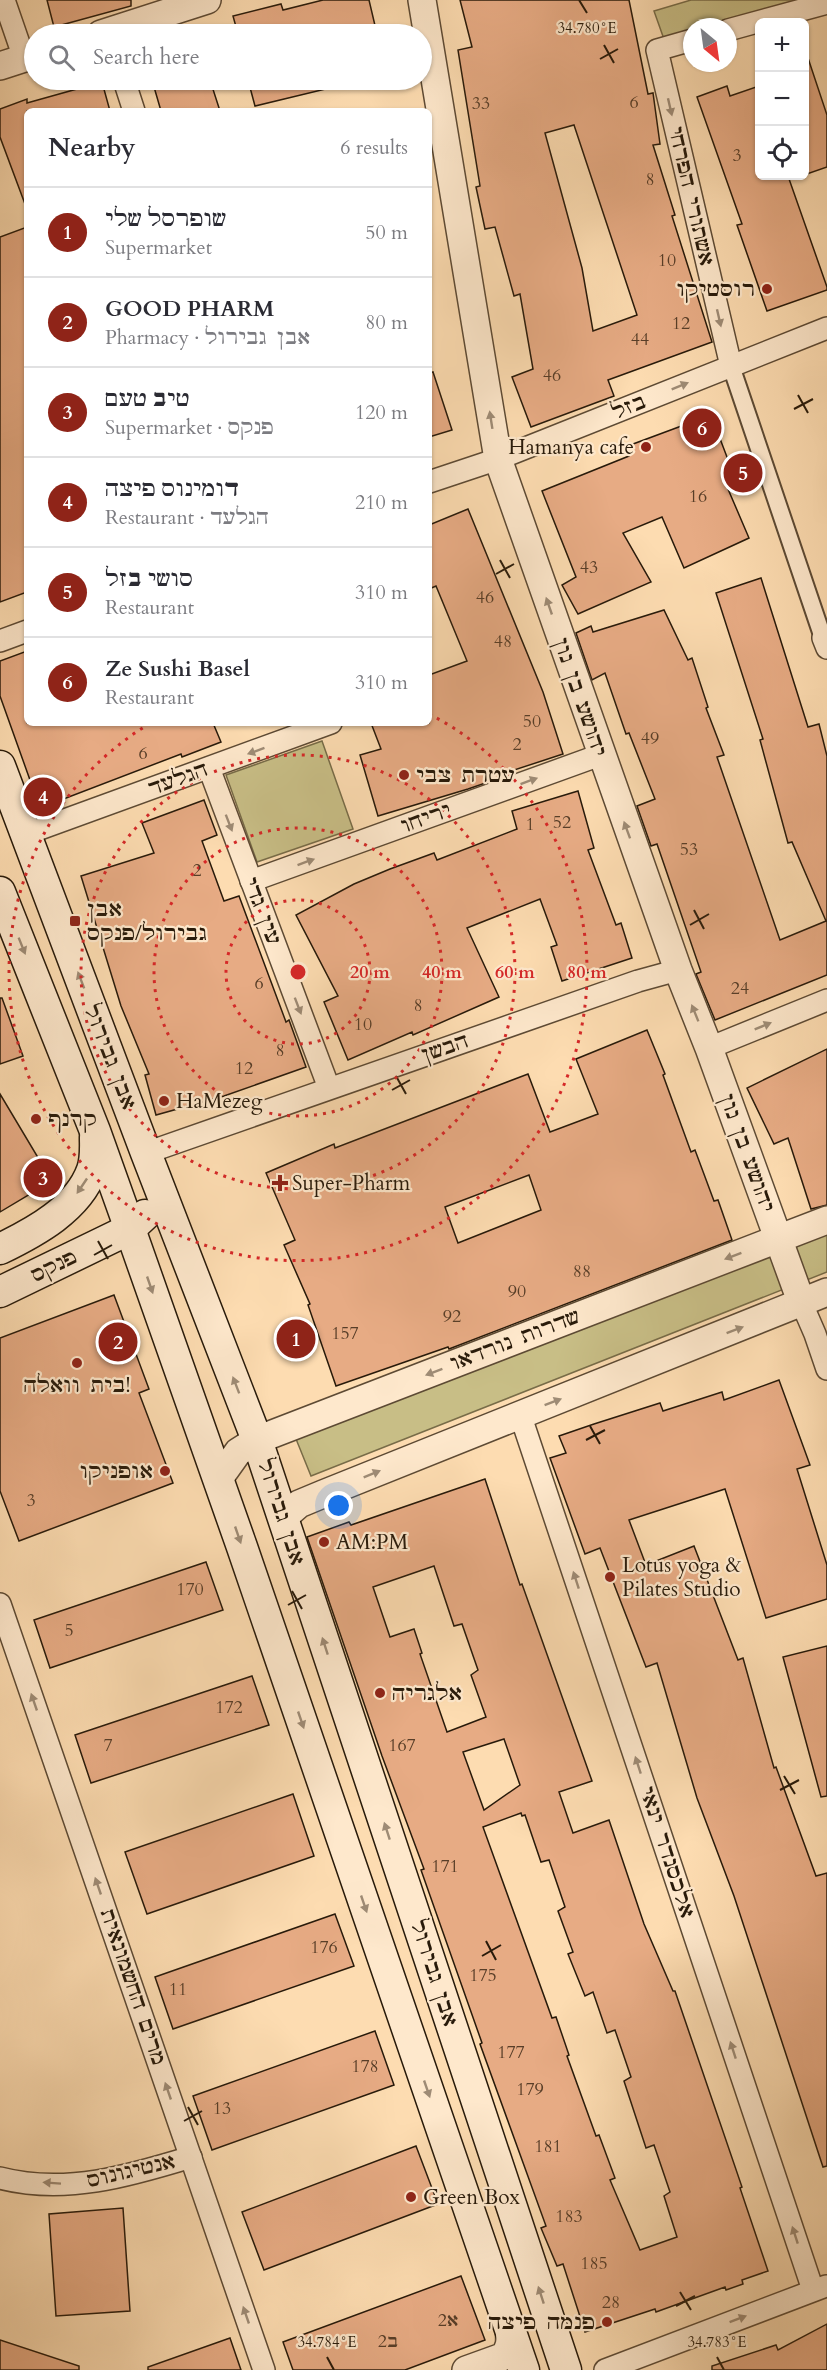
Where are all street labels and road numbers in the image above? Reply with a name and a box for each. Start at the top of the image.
street label: אשתורי הפרחי [661,123,721,269]
street label: בזל [607,387,651,427]
street label: יהושע בן נון [546,634,614,760]
street label: הגלעד [144,755,212,803]
street label: יריחו [397,796,455,840]
street label: עין גדי [236,873,288,949]
street label: אבן גבירול [77,1000,143,1114]
street label: הבשן [417,1026,473,1070]
street label: יהושע בן נון [712,1090,782,1216]
street label: פנקס [26,1242,82,1290]
street label: שדרות נורדאו [446,1302,584,1378]
street label: אבן גבירול [250,1455,312,1569]
street label: אלכסנדר ינאי [632,1782,702,1922]
street label: מרים החשמונאית [93,1905,173,2069]
street label: אבן גבירול [403,1916,465,2030]
street label: אנטיגונוס [84,2147,178,2195]

